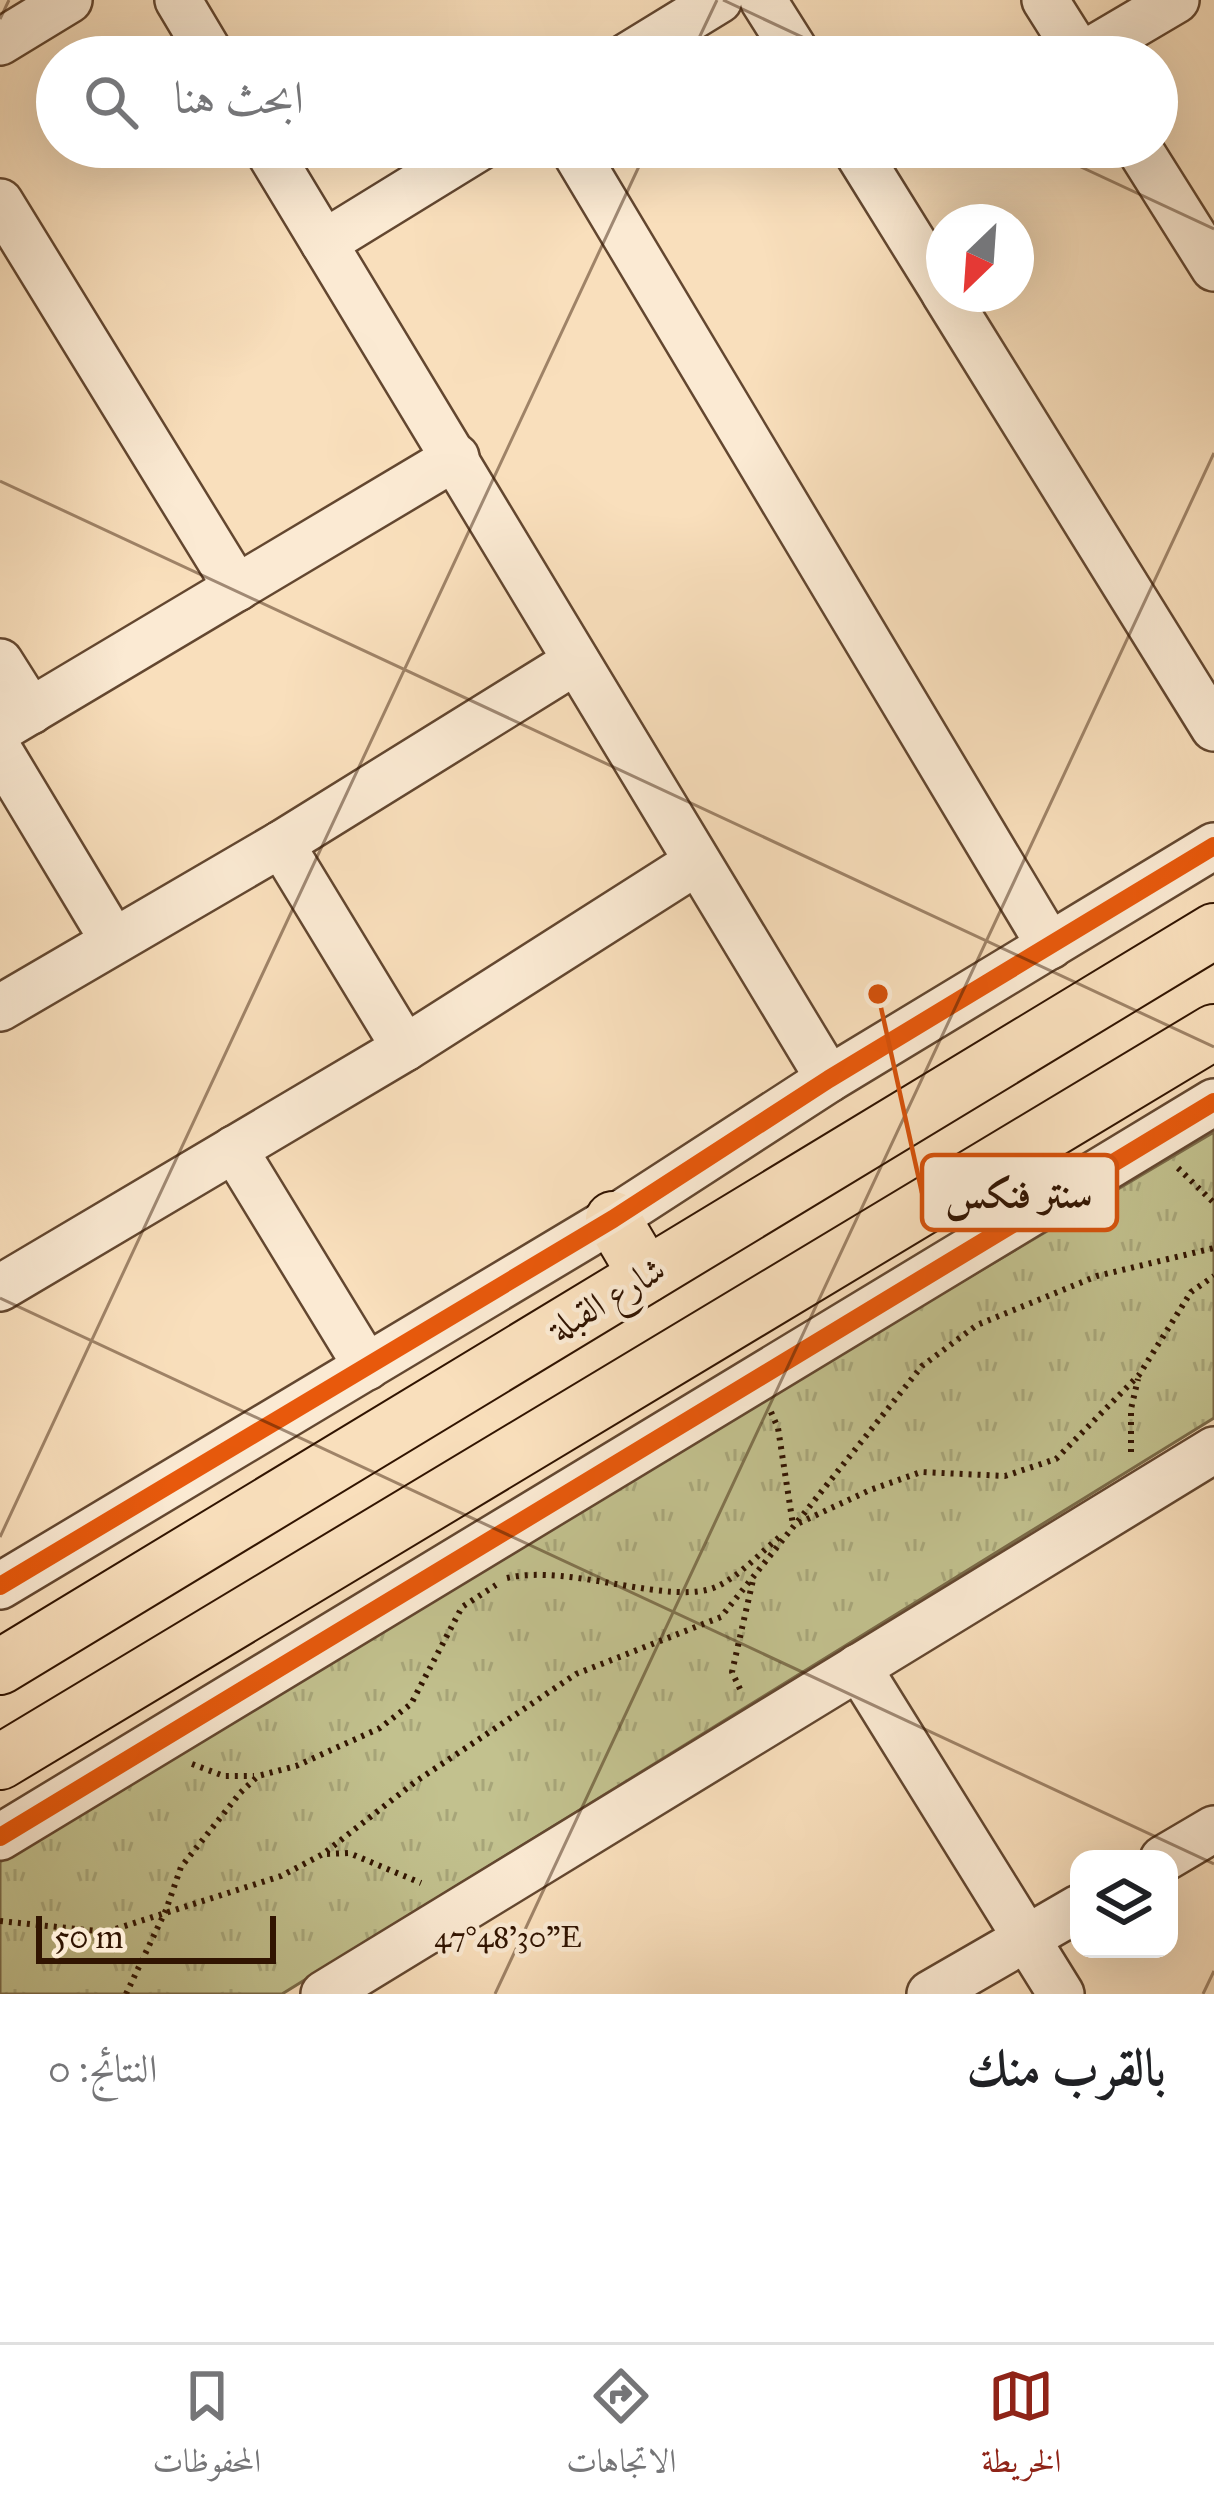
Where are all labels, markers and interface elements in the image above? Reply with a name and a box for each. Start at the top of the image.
search box [36,36,1178,168]
icon: search [78,69,144,135]
text: ابحث هنا [174,70,304,125]
north arrow [926,204,1034,312]
callout: سنتر فنكس [922,1155,1117,1230]
text: سنتر فنكس [945,1170,1093,1222]
street label: شارع القبلة [539,1247,677,1359]
map controls [1070,1850,1178,1958]
button: layers [1070,1850,1178,1958]
scale bar [36,1910,276,1963]
text: 50 m [54,1917,123,1957]
text: 47°48'30"E [434,1919,582,1955]
text: بالقرب منك [967,2037,1166,2099]
text: النتائج: 0 [48,2045,157,2093]
tab: المحفوظات [152,2363,261,2493]
tab: الاتجاهات [566,2363,676,2493]
tab: الخريطة [981,2363,1062,2493]

